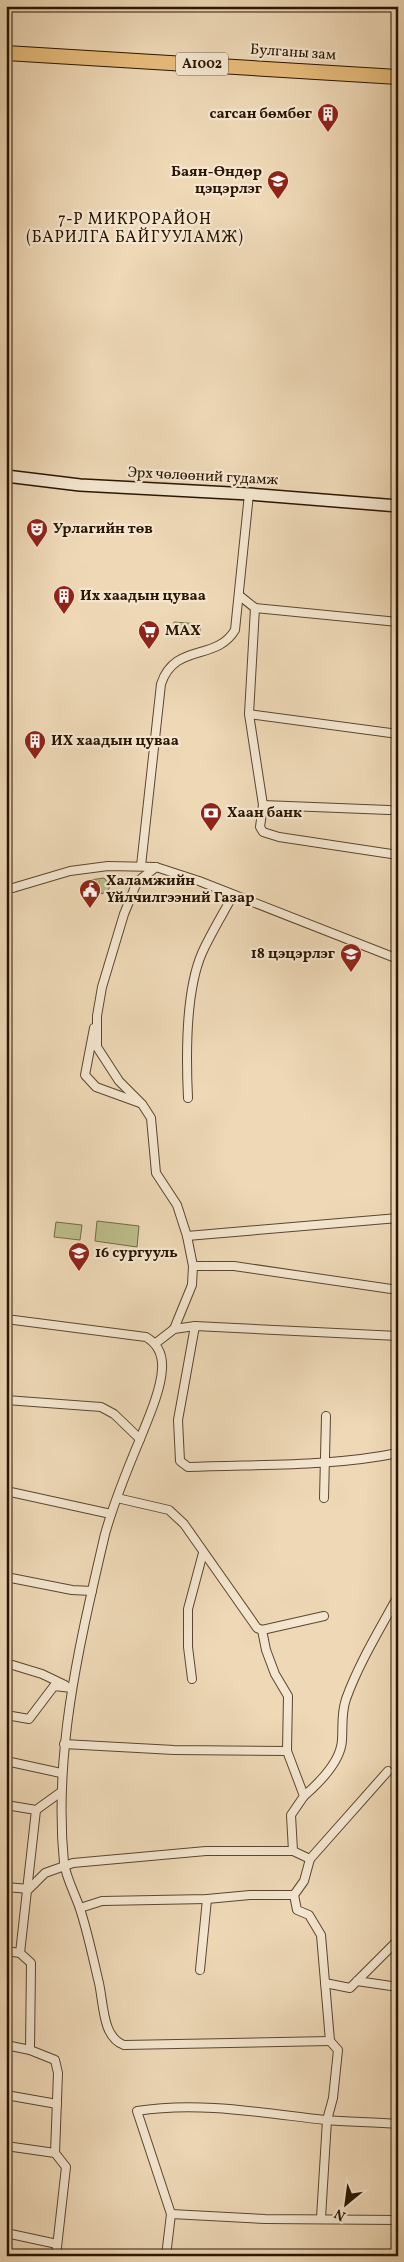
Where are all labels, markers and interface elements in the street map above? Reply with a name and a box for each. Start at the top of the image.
street label: Булганы зам [249,40,337,66]
road number: A1002 [176,52,228,76]
building icon: сагсан бөмбөг [316,102,340,133]
place label: сагсан бөмбөг [209,104,313,125]
place label: Баян-Өндөр цэцэрлэг [171,162,263,200]
school or university icon: Баян-Өндөр цэцэрлэг [266,169,290,200]
district label: 7-Р МИКРОРАЙОН (БАРИЛГА БАЙГУУЛАМЖ) [26,209,244,249]
street label: Эрх чөлөөний гудамж [127,463,279,491]
theatre icon: Урлагийн төв [25,517,49,548]
place label: Урлагийн төв [53,519,153,540]
building icon: Их хаадын цуваа [52,584,76,615]
place label: Их хаадын цуваа [80,586,206,607]
supermarket icon: МАХ [137,619,161,650]
place label: МАХ [165,621,201,642]
building icon: ИХ хаадын цуваа [23,729,47,760]
place label: ИХ хаадын цуваа [51,731,179,752]
bank icon: Хаан банк [199,801,223,832]
place label: Хаан банк [227,803,302,824]
place label: Халамжийн Үйлчилгээний Газар [106,871,254,909]
public building icon: Халамжийн Үйлчилгээний Газар [78,878,102,909]
school or university icon: 18 цэцэрлэг [339,942,363,973]
place label: 18 цэцэрлэг [251,944,336,965]
school or university icon: 16 сургууль [67,1241,91,1272]
place label: 16 сургууль [95,1243,178,1264]
north arrow [322,2180,372,2230]
text: N [331,2203,349,2225]

